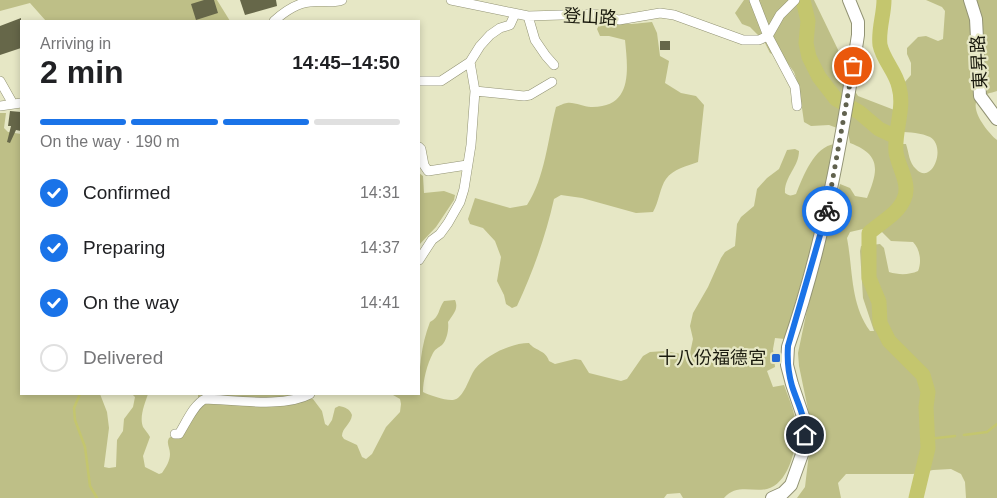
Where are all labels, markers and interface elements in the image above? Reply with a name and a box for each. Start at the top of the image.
street label: 登山路 [563,6,617,28]
text: Arriving in [40,35,111,52]
street label: 東昇路 [968,35,990,89]
pin [832,45,874,87]
text: 14:45–14:50 [292,52,400,73]
icon: bag [839,52,867,80]
text: 2 min [40,54,124,90]
text: On the way · 190 m [40,133,180,150]
icon: check [40,179,68,207]
text: Confirmed [83,182,171,203]
text: 14:31 [360,184,400,201]
courier [802,186,852,236]
icon: bike [813,197,841,225]
icon: check [40,234,68,262]
text: Preparing [83,237,165,258]
text: 14:37 [360,239,400,256]
icon: check [40,289,68,317]
text: On the way [83,292,179,313]
text: 14:41 [360,294,400,311]
text: Delivered [83,347,163,368]
place label: 十八份福德宮 [658,348,766,368]
marker: 十八份福德宮 [770,352,782,364]
pin [784,414,826,456]
icon: home [791,421,819,449]

